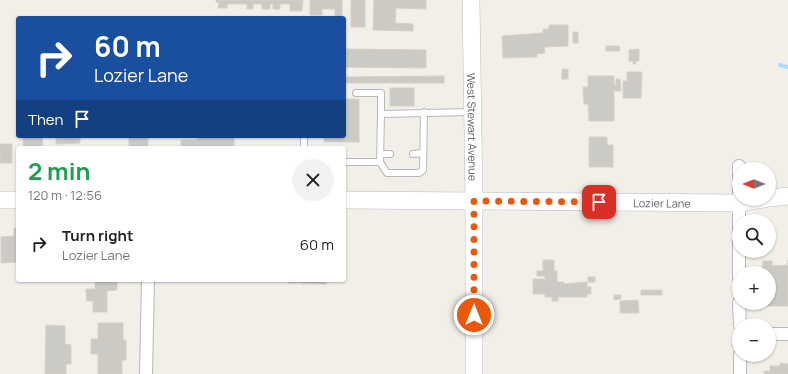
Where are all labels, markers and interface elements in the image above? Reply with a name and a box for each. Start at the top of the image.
text: 60 m [94,27,161,65]
icon: right [28,32,80,84]
text: Lozier Lane [94,63,188,87]
street label: West Stewart Avenue [465,73,481,182]
icon: arrive [71,108,93,130]
text: Then [28,109,63,130]
text: 2 min [28,154,90,187]
button: close [292,159,334,201]
north arrow [732,162,776,206]
map controls [732,162,776,362]
pin [582,185,616,219]
text: 120 m · 12:56 [28,186,102,204]
icon: arrive [588,191,610,213]
street label: Lozier Lane [633,195,691,210]
button: search [732,214,776,258]
text: Turn right [62,225,133,246]
icon: right [28,233,50,255]
text: 60 m [300,234,334,255]
text: Lozier Lane [62,246,130,264]
button: + [732,266,776,310]
position arrow [453,294,495,336]
button: − [732,318,776,362]

